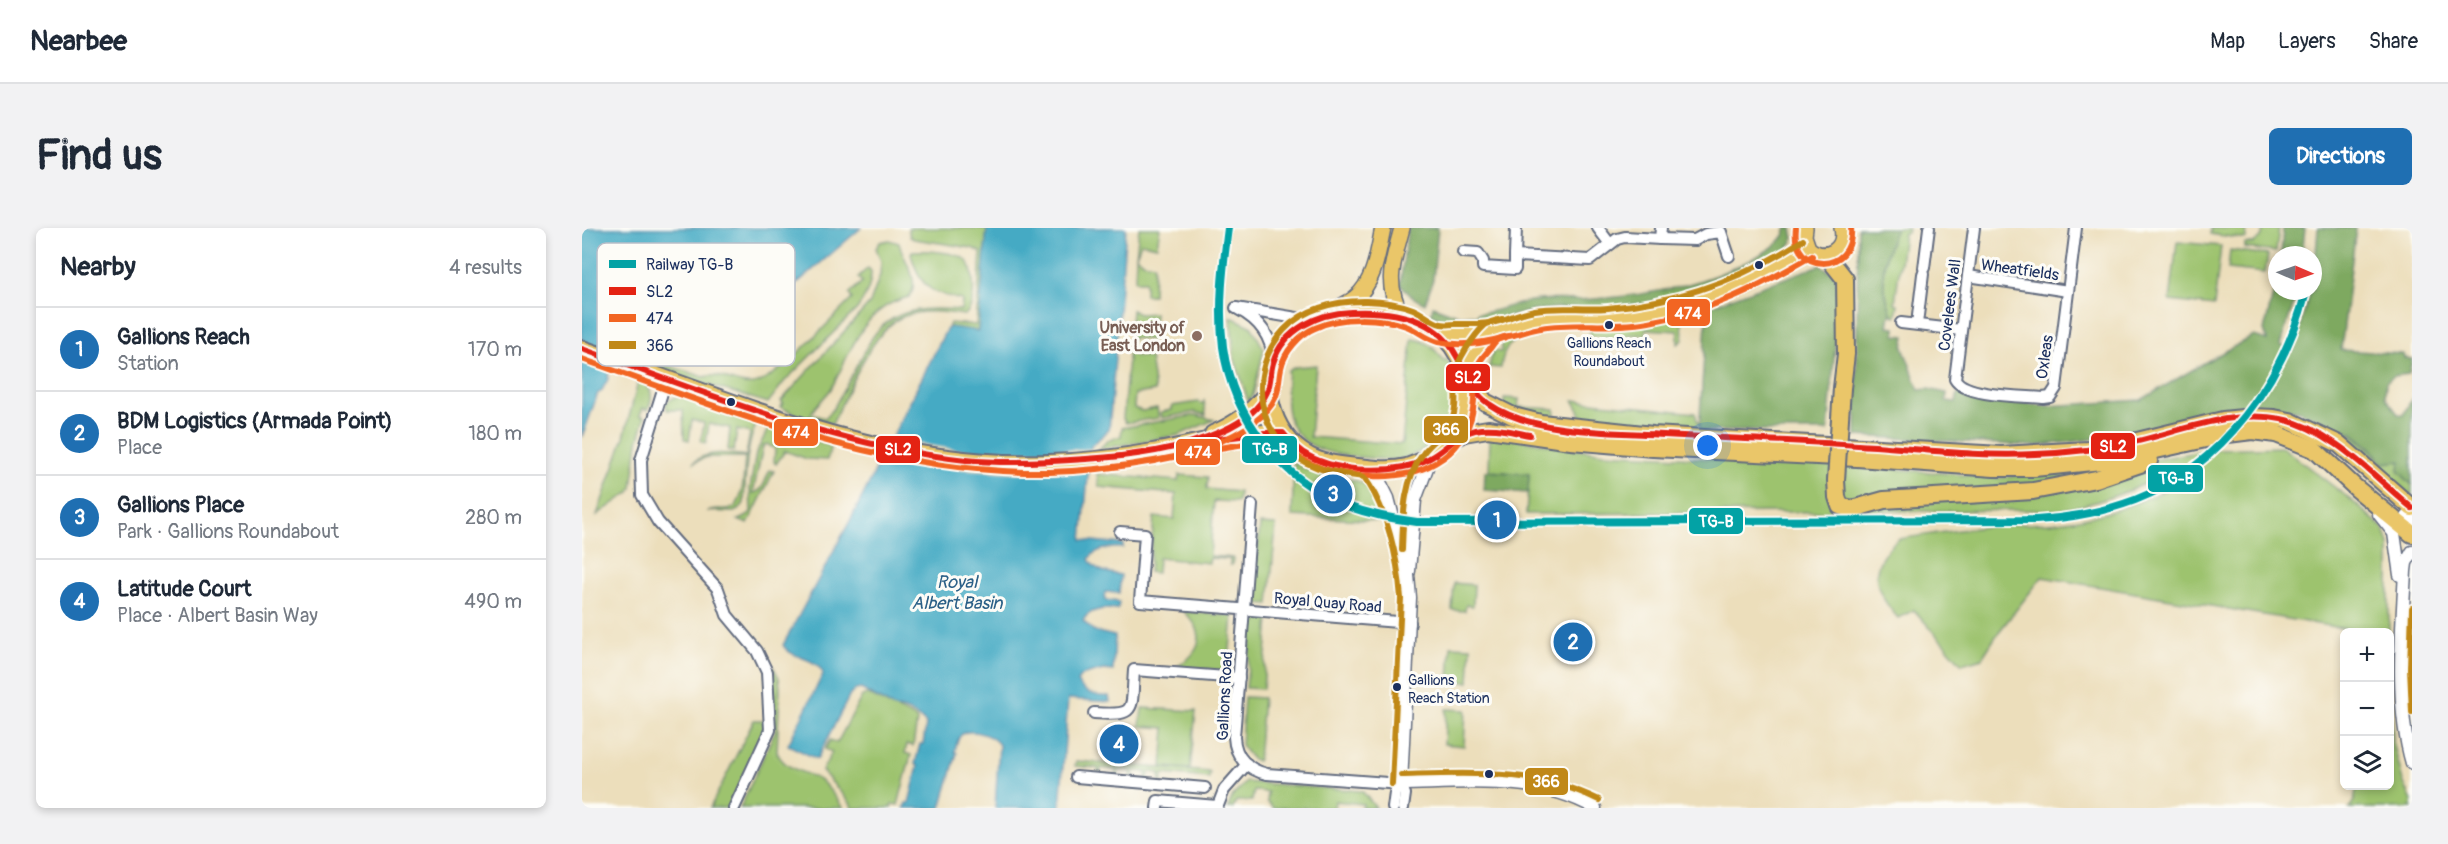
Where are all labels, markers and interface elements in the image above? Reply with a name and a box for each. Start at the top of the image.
text: Nearbee [30,24,127,59]
text: Map [2210,28,2245,55]
text: Layers [2278,28,2336,55]
text: Share [2369,28,2418,55]
button: Directions [2269,128,2412,185]
text: Find us [36,130,162,182]
legend [597,243,795,366]
north arrow [2268,246,2322,300]
text: Nearby [60,251,136,283]
text: 4 results [449,255,522,280]
text: Railway TG-B [646,255,733,275]
street label: Wheatfields [1980,255,2060,285]
street label: Covelees Wall [1934,258,1966,352]
unlabelled marker [1753,259,1765,271]
text: SL2 [646,282,673,302]
line badge: 474 [1666,298,1711,327]
text: 474 [1674,304,1702,324]
text: 474 [646,309,673,329]
place label: University of East London [1099,318,1185,356]
marker: Gallions Reach Roundabout [1603,319,1615,331]
text: Gallions Reach [117,323,250,351]
marker: University of East London [1190,329,1204,343]
street label: Oxleas [2032,334,2058,381]
place label: Gallions Reach Roundabout [1567,335,1651,370]
text: 366 [646,336,674,356]
text: 1 [76,337,83,362]
text: 170 m [468,337,522,362]
text: Station [117,351,179,376]
line badge: SL2 [1445,363,1491,392]
text: SL2 [1454,368,1482,388]
unlabelled marker [725,396,737,408]
text: BDM Logistics (Armada Point) [117,407,393,435]
line badge: 366 [1423,415,1469,444]
line badge: 474 [773,418,819,447]
text: 366 [1432,420,1460,440]
text: 2 [74,421,85,446]
text: 180 m [468,421,522,446]
text: 474 [782,423,810,443]
your location [1693,431,1722,460]
line badge: SL2 [2090,432,2136,460]
text: Place [117,435,162,460]
line badge: SL2 [875,435,921,464]
line badge: TG-B [1241,435,1298,464]
text: SL2 [2099,437,2127,457]
line badge: 474 [1175,438,1221,466]
text: SL2 [884,440,912,460]
text: TG-B [1251,440,1288,460]
text: 474 [1184,443,1212,463]
line badge: TG-B [2147,464,2204,493]
text: TG-B [2157,469,2194,489]
pin: 3 [1314,472,1353,516]
text: Gallions Place [117,491,244,519]
pin: 1 [1478,498,1516,542]
text: 3 [74,505,85,530]
text: 280 m [465,505,522,530]
line badge: TG-B [1688,507,1744,535]
text: TG-B [1697,512,1734,532]
text: Park · Gallions Roundabout [117,519,339,544]
water label: Royal Albert Basin [911,571,1003,615]
text: Latitude Court [117,575,252,603]
street label: Royal Quay Road [1273,588,1383,618]
text: 4 [74,589,85,614]
text: 490 m [464,589,522,614]
text: Place · Albert Basin Way [117,603,318,628]
pin: 2 [1554,620,1592,664]
map controls [2340,628,2394,790]
button: + [2340,628,2394,682]
street label: Gallions Road [1213,651,1237,741]
place label: Gallions Reach Station [1408,672,1490,707]
marker: Gallions Reach Station [1391,681,1403,693]
button: − [2340,682,2394,736]
pin: 4 [1100,722,1138,766]
button: layers [2340,736,2394,790]
line badge: 366 [1524,767,1569,796]
unlabelled marker [1483,768,1495,780]
text: 366 [1532,772,1560,792]

